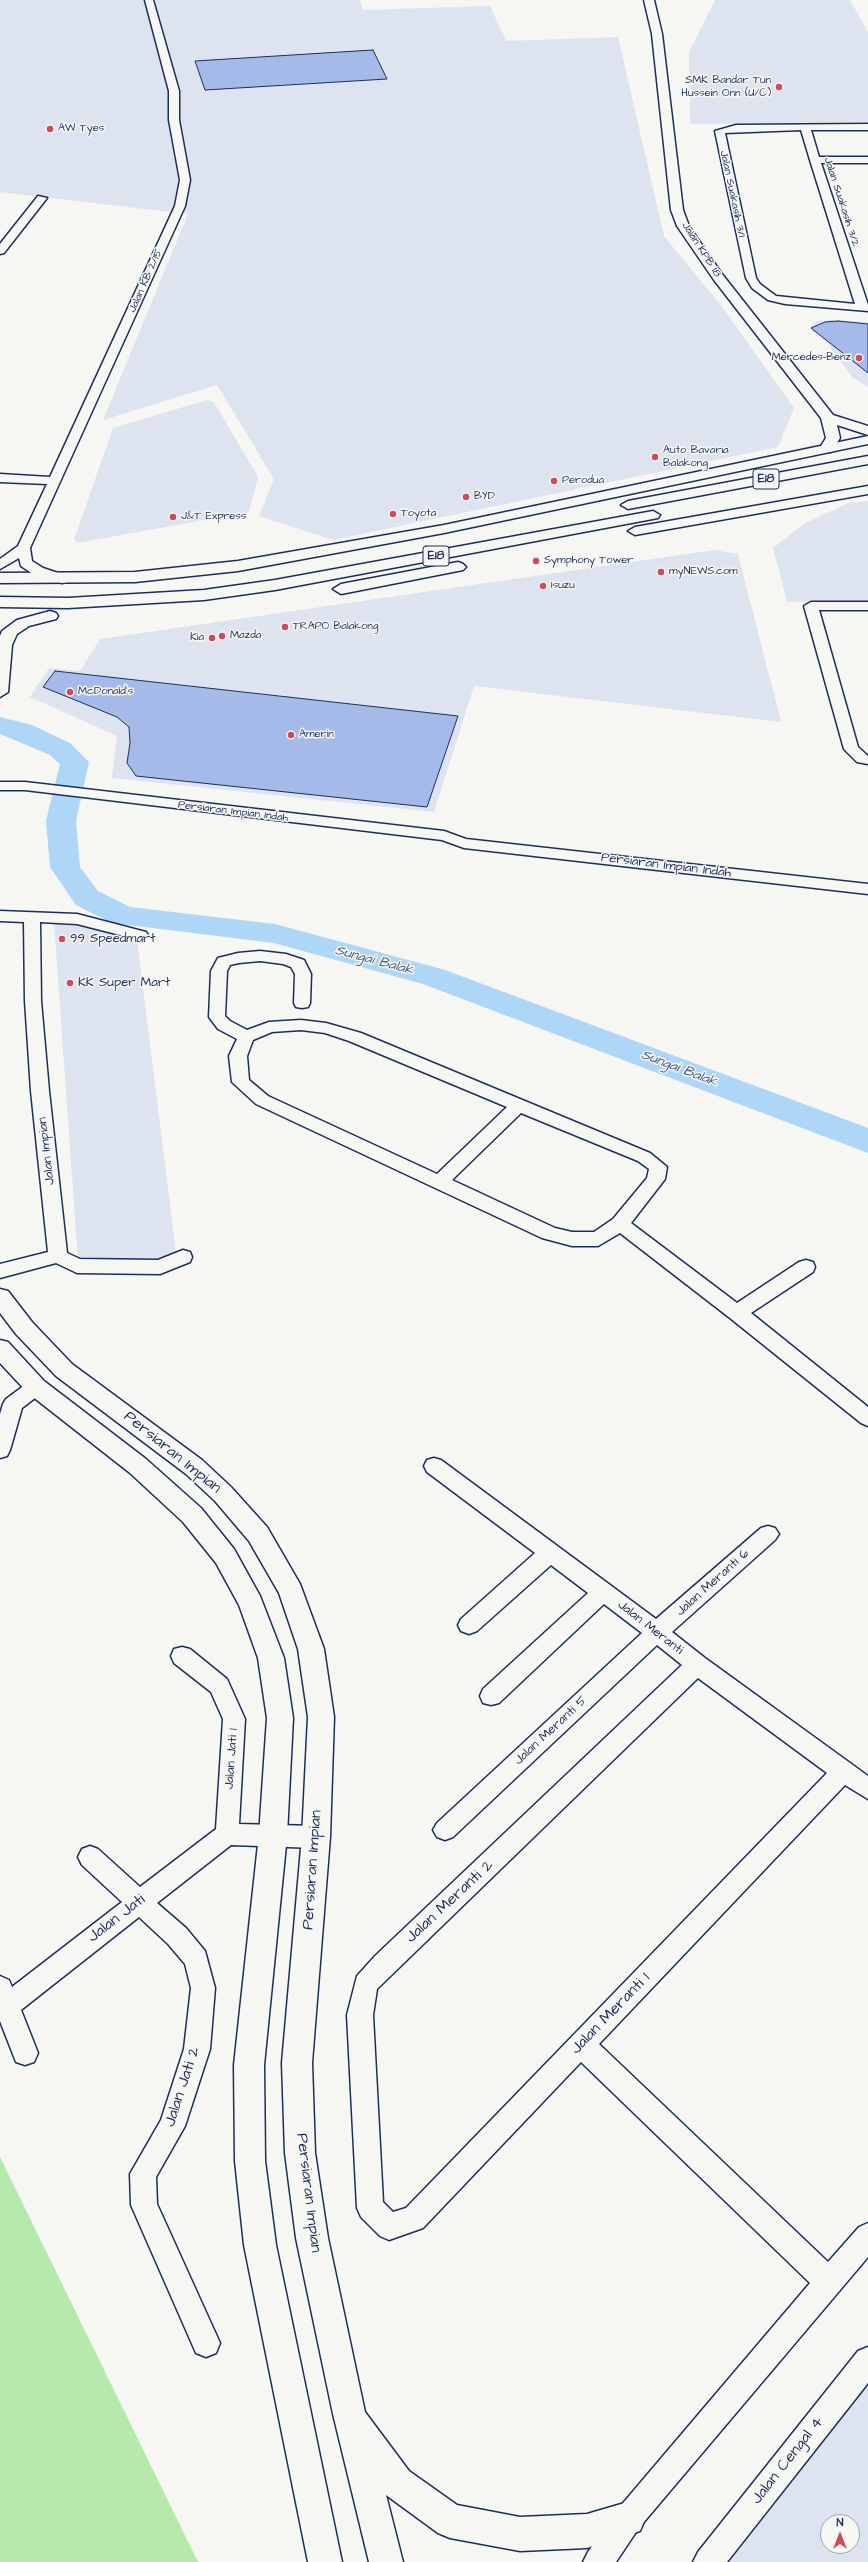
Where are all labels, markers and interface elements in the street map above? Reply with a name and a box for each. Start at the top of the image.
place label: SMK Bandar Tun Hussein Onn (U/C) [681,74,771,100]
marker: SMK Bandar Tun Hussein Onn (U/C) [774,82,784,92]
place label: AW Tyes [58,122,104,136]
marker: AW Tyes [45,124,55,134]
street label: Jalan Suakasih 3/1 [716,149,748,239]
street label: Jalan Suakasih 3/2 [820,156,862,248]
street label: Jalan KPB 18 [678,220,724,280]
street label: Jalan KB 2/15 [126,247,166,315]
place label: Mercedes-Benz [772,351,851,365]
marker: Mercedes-Benz [854,353,864,363]
place label: Auto Bavaria Balakong [663,444,729,470]
marker: Auto Bavaria Balakong [650,452,660,462]
road number: E18 [753,469,779,489]
place label: Perodua [562,474,604,488]
marker: Perodua [549,476,559,486]
place label: BYD [474,490,495,504]
marker: BYD [461,492,471,502]
place label: Toyota [401,507,436,521]
marker: Toyota [388,509,398,519]
place label: J&T Express [181,510,246,524]
marker: J&T Express [168,512,178,522]
road number: E18 [423,546,449,566]
place label: Symphony Tower [544,554,633,568]
marker: Symphony Tower [531,556,541,566]
place label: myNEWS.com [669,565,738,579]
marker: myNEWS.com [656,567,666,577]
place label: Isuzu [551,579,575,593]
marker: Isuzu [538,581,548,591]
place label: TRAPO Balakong [293,620,378,634]
marker: TRAPO Balakong [280,622,290,632]
place label: Mazda [230,629,261,643]
place label: Kia [190,631,204,645]
marker: Mazda [217,631,227,641]
marker: Kia [207,633,217,643]
place label: McDonald's [78,685,133,699]
marker: McDonald's [65,687,75,697]
place label: Amerin [299,728,334,742]
marker: Amerin [286,730,296,740]
street label: Persiaran Impian Indah [177,799,289,825]
street label: Persiaran Impian Indah [600,850,732,882]
place label: 99 Speedmart [70,931,155,947]
marker: 99 Speedmart [57,934,67,944]
water label: Sungai Balak [333,943,415,979]
place label: KK Super Mart [78,975,170,991]
marker: KK Super Mart [65,978,75,988]
water label: Sungai Balak [639,1047,719,1091]
street label: Jalan Impian [35,1116,59,1186]
street label: Persiaran Impian [119,1408,225,1498]
street label: Jalan Meranti 6 [673,1546,753,1620]
street label: Jalan Meranti [614,1597,686,1659]
street label: Jalan Meranti 5 [511,1693,591,1769]
street label: Jalan Jati 1 [222,1728,242,1790]
street label: Persiaran Impian [299,1809,327,1931]
street label: Jalan Meranti 2 [402,1856,498,1948]
street label: Jalan Jati [85,1891,149,1947]
street label: Jalan Meranti 1 [567,1969,655,2059]
street label: Jalan Jati 2 [161,2045,205,2129]
street label: Persiaran Impian [291,2132,325,2254]
street label: Jalan Cengal 4 [748,2413,828,2509]
north arrow [820,2514,860,2554]
text: N [837,2515,843,2530]

